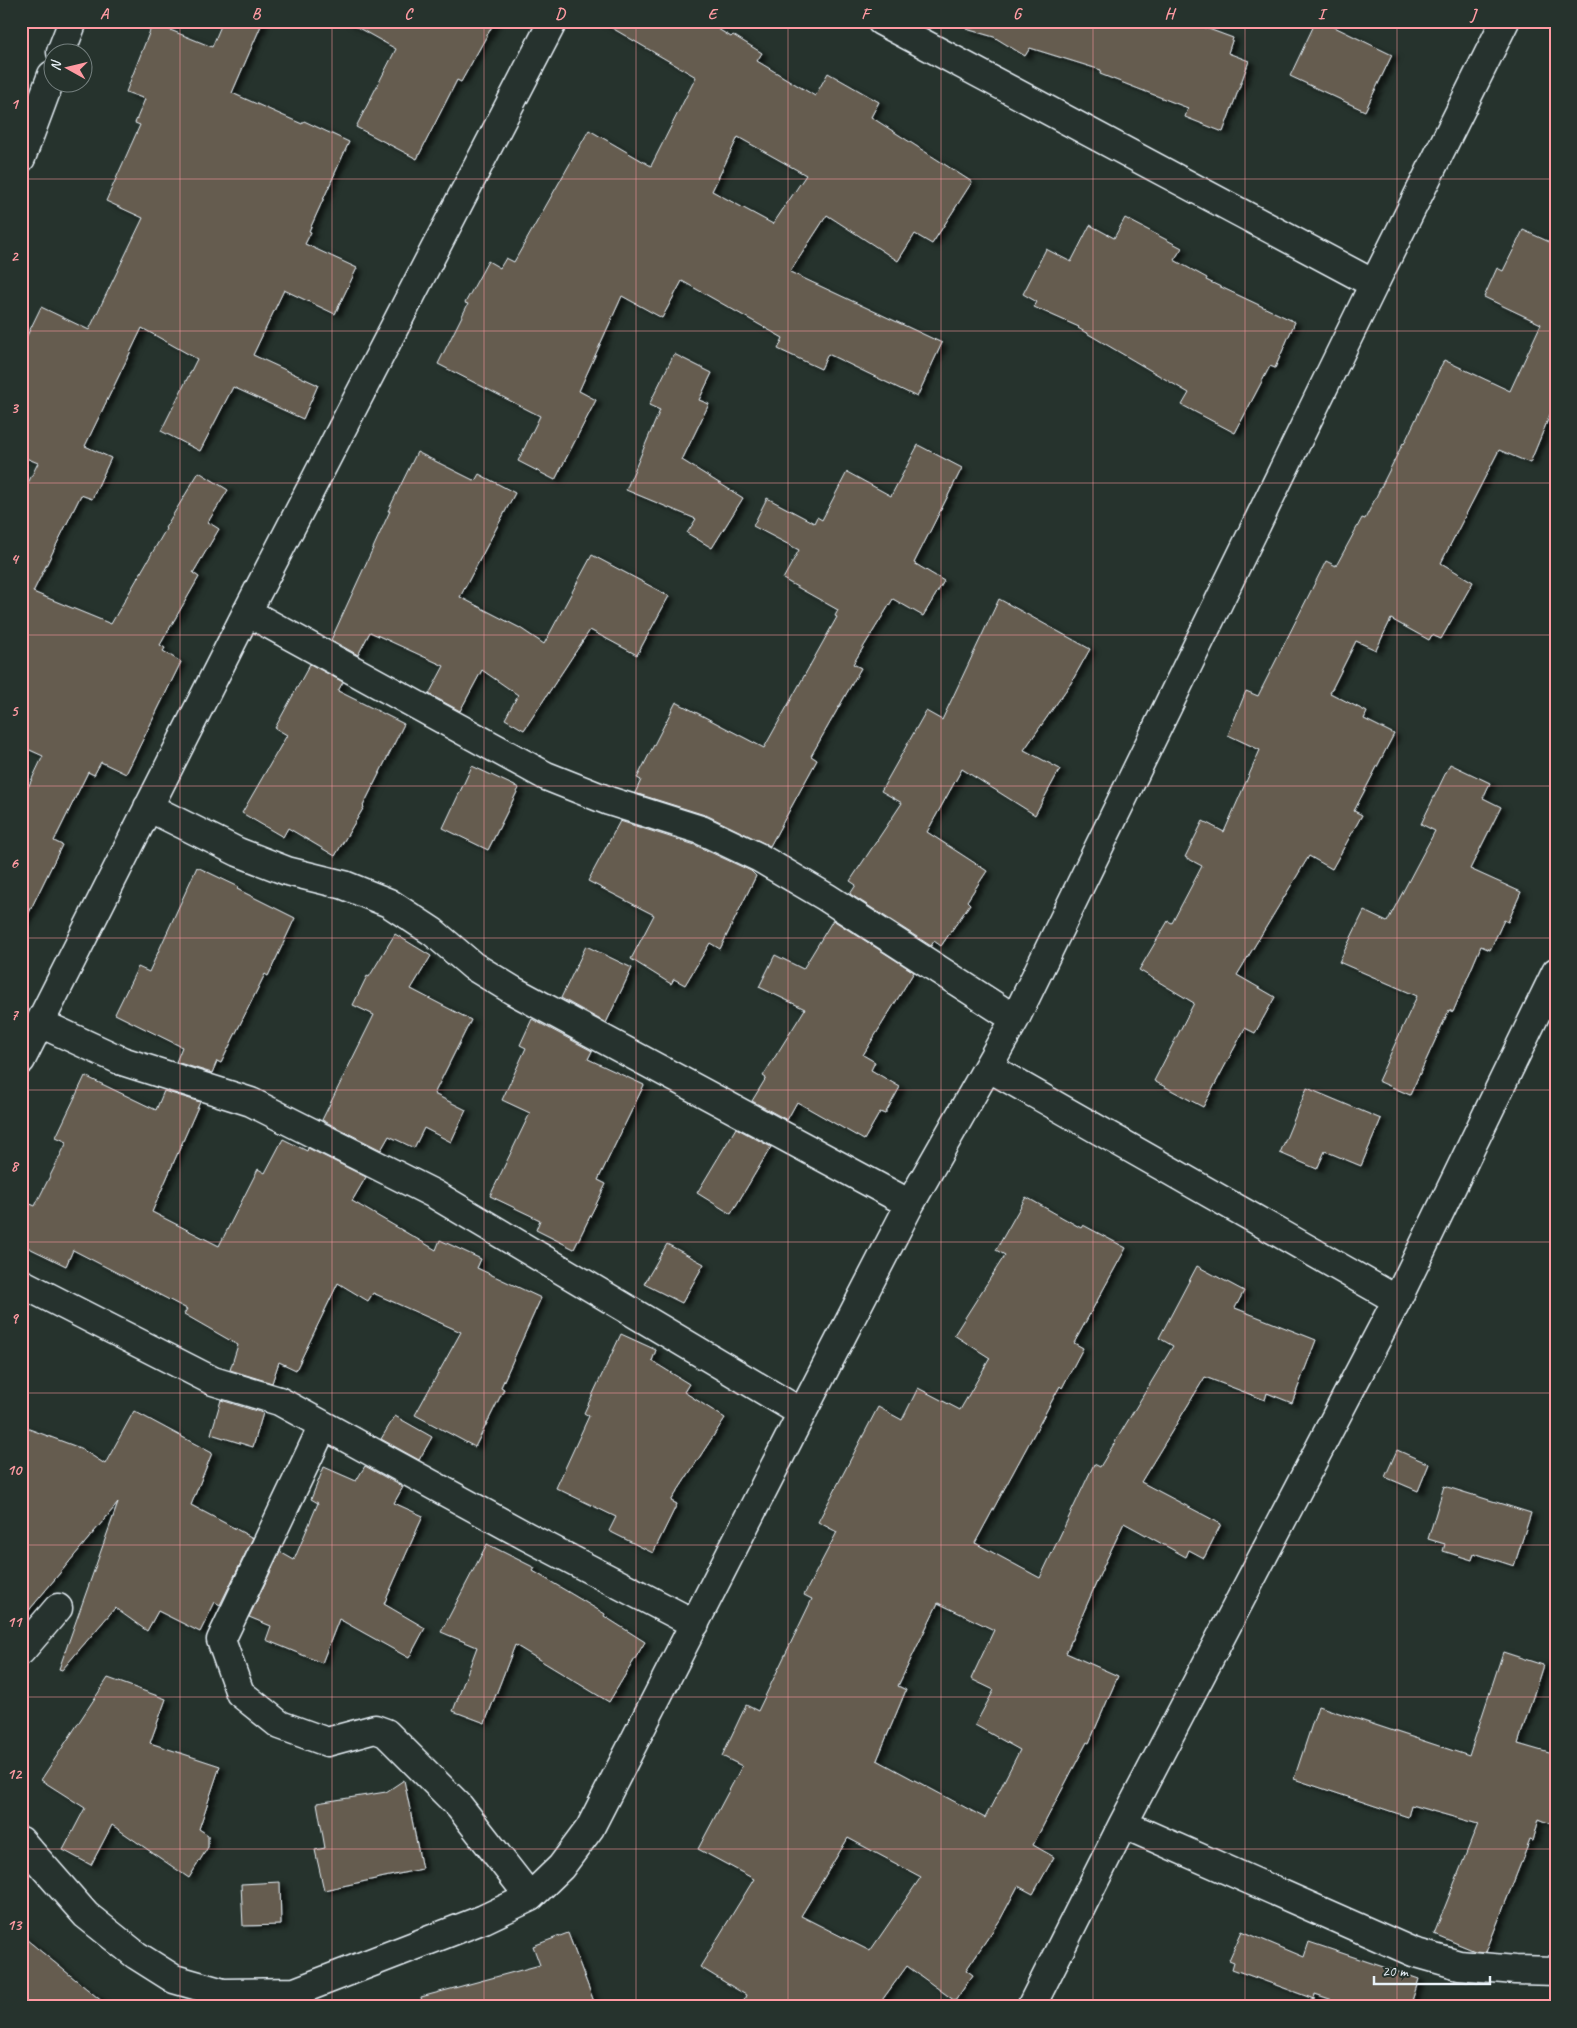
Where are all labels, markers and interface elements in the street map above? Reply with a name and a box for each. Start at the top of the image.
text: A [100,4,110,24]
text: B [252,4,262,24]
text: C [404,4,414,24]
text: D [555,4,566,24]
text: E [708,4,719,24]
text: F [861,4,872,24]
text: G [1013,4,1023,24]
text: H [1164,4,1176,24]
text: I [1318,4,1328,24]
text: J [1469,4,1478,24]
north arrow [42,42,92,92]
text: N [47,58,65,72]
text: 1 [10,94,19,114]
text: 2 [10,246,19,266]
text: 3 [10,398,19,418]
text: 4 [10,549,19,569]
text: 5 [11,701,20,721]
text: 6 [10,853,19,873]
text: 7 [10,1005,19,1025]
text: 8 [10,1156,19,1176]
text: 9 [10,1308,19,1328]
text: 10 [7,1460,23,1480]
text: 11 [7,1612,23,1632]
text: 12 [7,1764,23,1784]
text: 13 [7,1915,23,1935]
scale bar [1374,1953,1491,1985]
text: 20 m [1382,1962,1409,1981]

